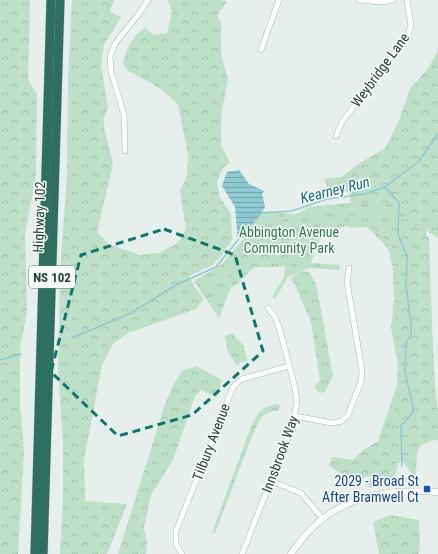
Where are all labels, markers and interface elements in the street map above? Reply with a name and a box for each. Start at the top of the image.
street label: Weybridge Lane [348,30,412,110]
water label: Kearney Run [298,173,372,207]
street label: Highway 102 [30,181,48,253]
park label: Abbington Avenue Community Park [239,224,339,256]
road number: NS 102 [29,266,75,288]
street label: Tilbury Avenue [189,401,233,483]
street label: Innsbrook Way [259,413,301,495]
place label: 2029 - Broad St After Bramwell Ct [322,473,419,505]
marker: 2029 - Broad St After Bramwell Ct [422,484,432,494]

